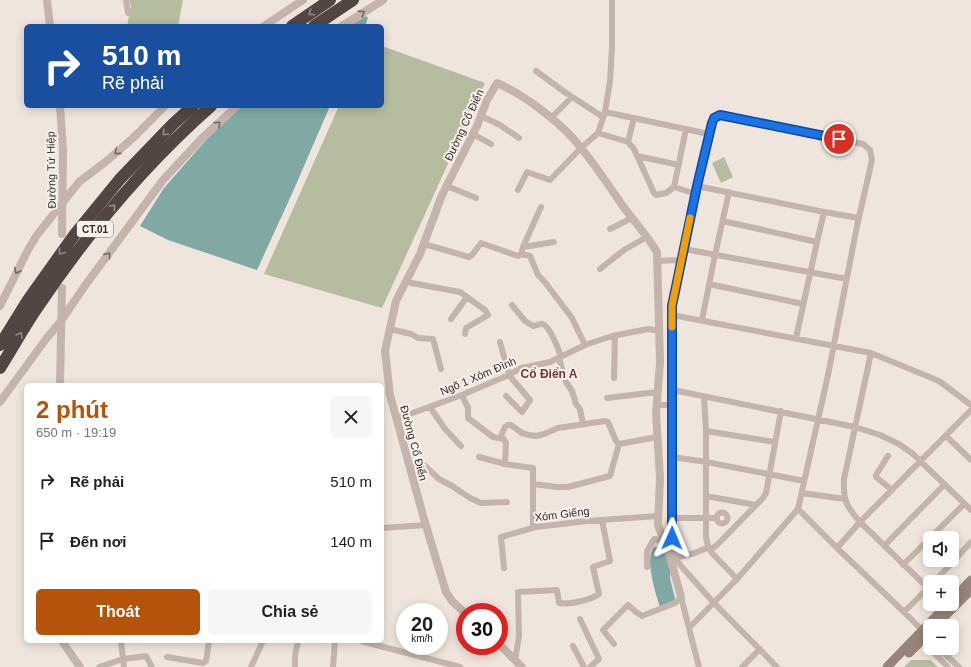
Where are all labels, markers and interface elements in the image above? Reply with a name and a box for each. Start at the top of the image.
one-way arrow [308,8,315,16]
one-way arrow [358,11,365,18]
icon: right [36,40,88,92]
text: 510 m [102,40,181,71]
text: Rẽ phải [102,73,164,93]
street label: Đường Cổ Điển [442,87,486,163]
one-way arrow [213,121,221,129]
pin [822,122,856,156]
one-way arrow [162,128,170,136]
icon: arrive [828,128,850,150]
street label: Đường Tứ Hiệp [44,131,58,209]
one-way arrow [114,148,121,155]
one-way arrow [108,204,116,212]
road number: CT.01 [77,221,113,237]
one-way arrow [59,248,66,255]
one-way arrow [103,252,110,259]
one-way arrow [14,267,22,274]
one-way arrow [16,332,23,339]
street label: Ngõ 1 Xóm Đình [438,355,518,397]
district label: Cổ Điển A [521,367,578,381]
text: 2 phút [36,396,108,423]
button: close [330,396,372,438]
street label: Đường Cổ Điển [398,404,430,482]
text: 650 m · 19:19 [36,425,116,440]
icon: right [36,470,58,492]
text: Rẽ phải [70,473,124,490]
text: 510 m [330,473,372,490]
street label: Xóm Giếng [534,505,590,523]
position arrow [651,517,693,559]
icon: arrive [36,530,58,552]
map controls [923,531,959,655]
button: sound [923,531,959,567]
text: Đến nơi [70,533,127,550]
text: 140 m [330,533,372,550]
button: + [923,575,959,611]
button: Thoát [36,589,200,635]
button: Chia sẻ [208,589,372,635]
speed limit sign: 30 [456,603,508,655]
text: 20 [411,613,433,635]
button: − [923,619,959,655]
text: km/h [411,633,433,644]

